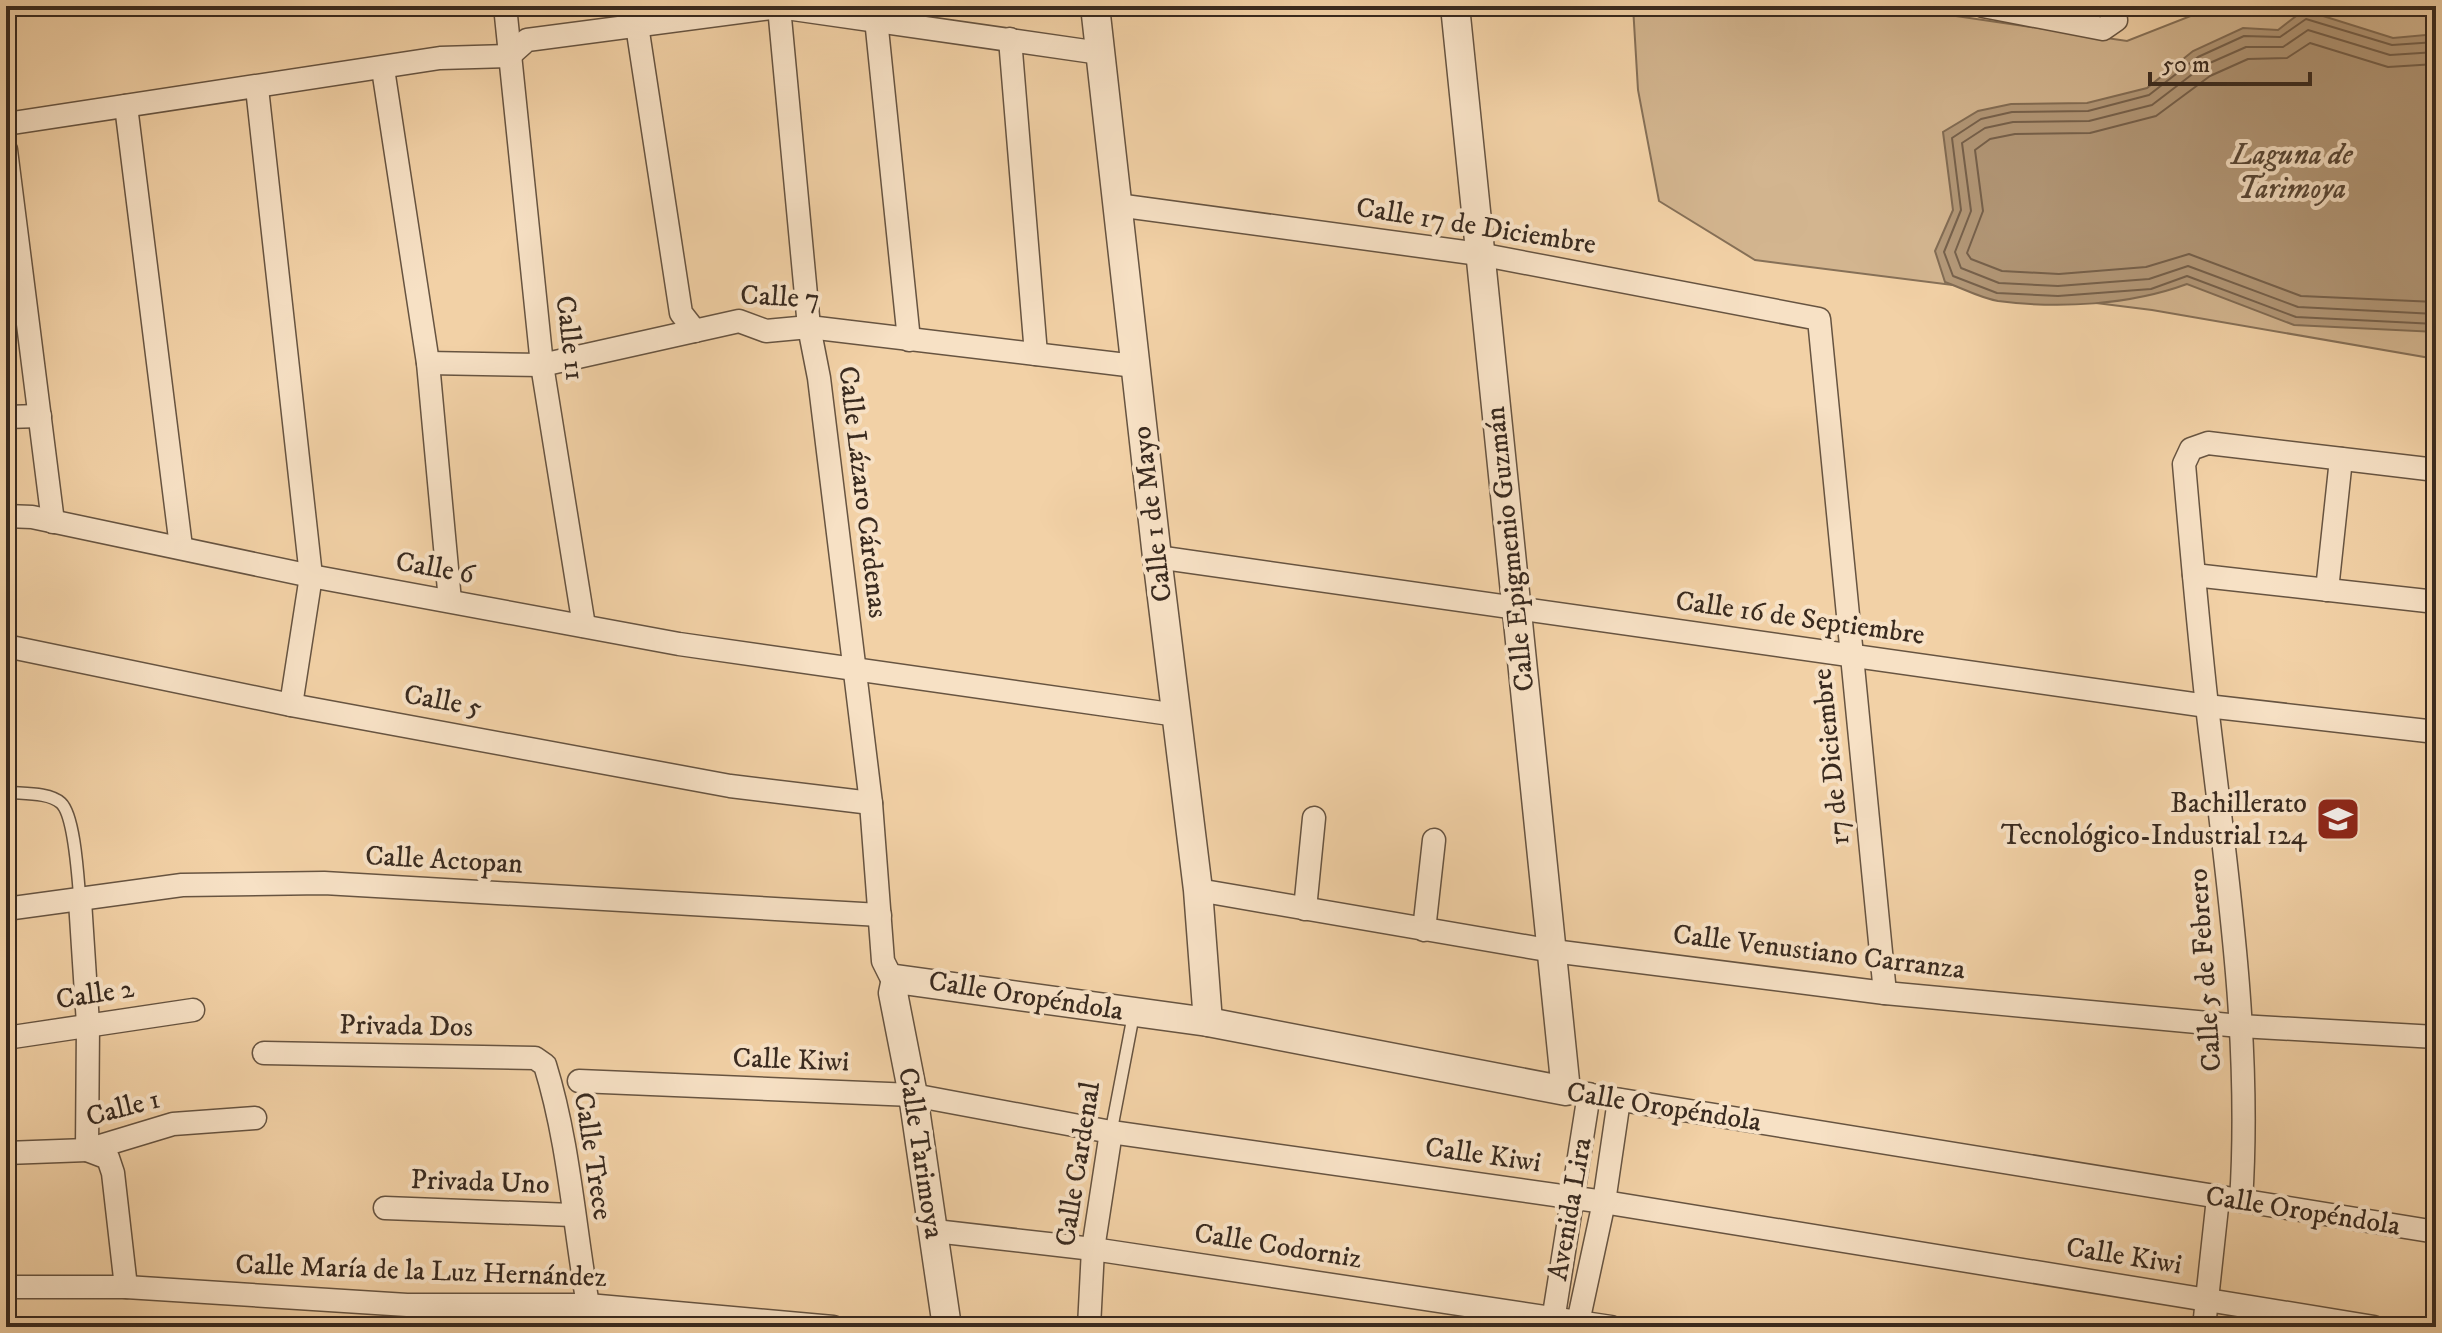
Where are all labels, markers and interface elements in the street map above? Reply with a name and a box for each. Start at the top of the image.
scale bar [2150,36,2310,86]
text: 50 m [2162,50,2210,80]
water label: Laguna de Tarimoya [2229,137,2354,208]
street label: Calle 17 de Diciembre [1354,190,1598,262]
street label: Calle 7 [739,277,821,317]
street label: Calle 11 [547,293,593,383]
street label: Calle Lázaro Cárdenas [830,364,896,620]
street label: Calle Epigmenio Guzmán [1478,404,1542,693]
street label: Calle 1 de Mayo [1124,424,1180,604]
street label: Calle 6 [393,544,479,592]
street label: Calle 16 de Septiembre [1673,583,1927,653]
street label: 17 de Diciembre [1804,667,1858,847]
street label: Calle 5 [401,677,485,725]
place label: Bachillerato Tecnológico-Industrial 124 [2001,786,2308,853]
school or university icon: Bachillerato Tecnológico-Industrial 124 [2314,795,2362,843]
street label: Calle Actopan [364,838,524,882]
street label: Calle 5 de Febrero [2180,867,2230,1073]
street label: Calle Venustiano Carranza [1671,917,1967,987]
street label: Calle Oropéndola [926,963,1126,1029]
street label: Calle 2 [53,971,137,1017]
street label: Privada Dos [339,1007,473,1045]
street label: Calle Kiwi [732,1040,850,1080]
street label: Calle Tarimoya [890,1065,952,1241]
street label: Calle Oropéndola [1564,1074,1764,1140]
street label: Calle Cardenal [1048,1079,1108,1249]
street label: Calle 1 [82,1081,164,1135]
street label: Calle Trece [566,1090,620,1222]
street label: Calle Kiwi [1423,1130,1543,1180]
street label: Avenida Lira [1540,1135,1600,1283]
street label: Privada Uno [410,1162,550,1202]
street label: Calle Oropéndola [2203,1178,2403,1244]
street label: Calle Codorniz [1192,1215,1364,1277]
street label: Calle Kiwi [2064,1230,2184,1282]
street label: Calle María de la Luz Hernández [235,1247,607,1295]

